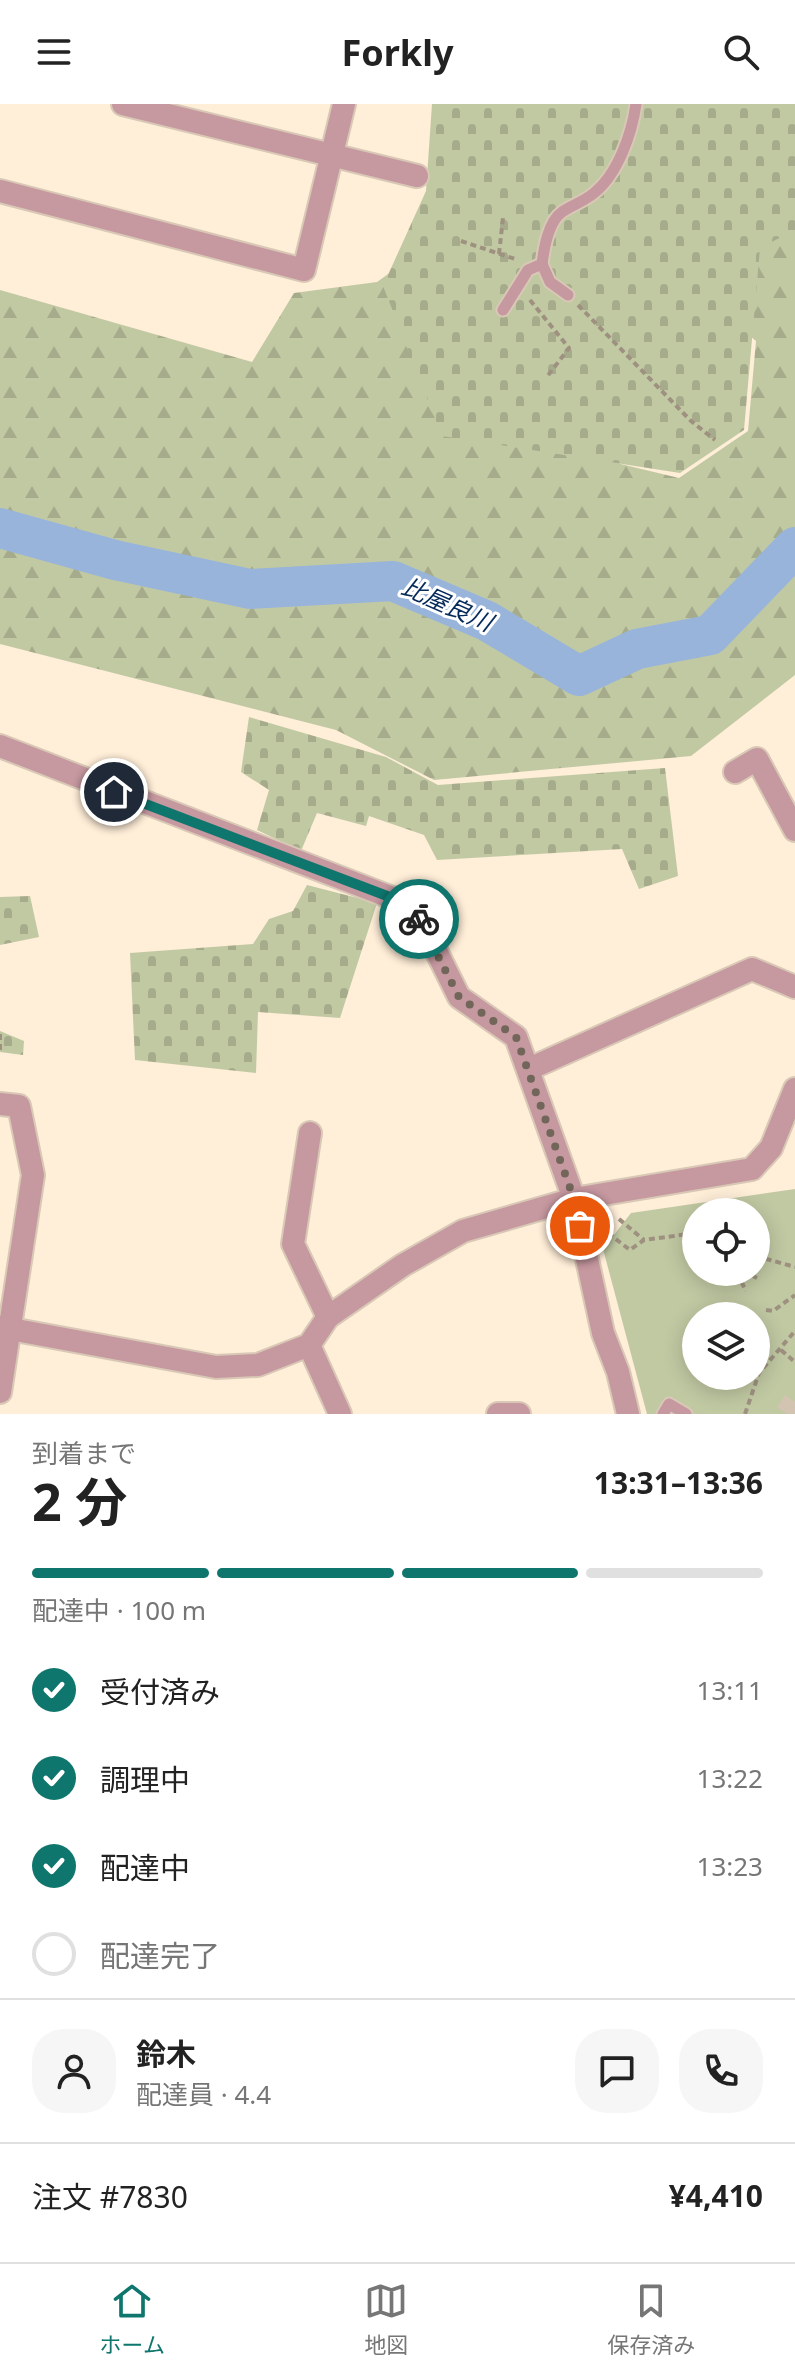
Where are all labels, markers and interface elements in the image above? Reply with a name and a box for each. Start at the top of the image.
text: Forkly [342,28,453,77]
icon: menu [32,30,76,74]
icon: search [719,30,763,74]
water label: 比屋良川 [397,569,501,639]
pin [80,758,148,826]
icon: home [92,770,136,814]
courier [379,879,459,959]
icon: bike [397,897,441,941]
pin [546,1192,614,1260]
map controls [682,1198,770,1390]
button: locate [682,1198,770,1286]
icon: bag [558,1204,602,1248]
button: layers [682,1302,770,1390]
text: 到着まで [32,1435,136,1471]
text: 13:31–13:36 [594,1462,763,1503]
text: 2 分 [32,1465,127,1536]
text: 配達中 · 100 m [32,1592,206,1628]
icon: check [32,1668,76,1712]
text: 受付済み [100,1671,220,1712]
text: 13:11 [697,1672,763,1708]
icon: check [32,1756,76,1800]
text: 調理中 [100,1759,190,1800]
text: 13:22 [697,1760,763,1796]
icon: check [32,1844,76,1888]
text: 配達中 [100,1847,190,1888]
text: 13:23 [697,1848,763,1884]
text: 配達完了 [100,1935,220,1976]
button: person [32,2029,116,2113]
button: chat [575,2029,659,2113]
button: phone [679,2029,763,2113]
text: 鈴木 [136,2033,196,2074]
text: 配達員 · 4.4 [136,2076,271,2112]
text: ¥4,410 [669,2175,763,2216]
text: 注文 #7830 [32,2176,188,2217]
tab: ホーム [100,2279,165,2359]
tab: 地図 [364,2279,408,2359]
tab: 保存済み [607,2279,695,2359]

